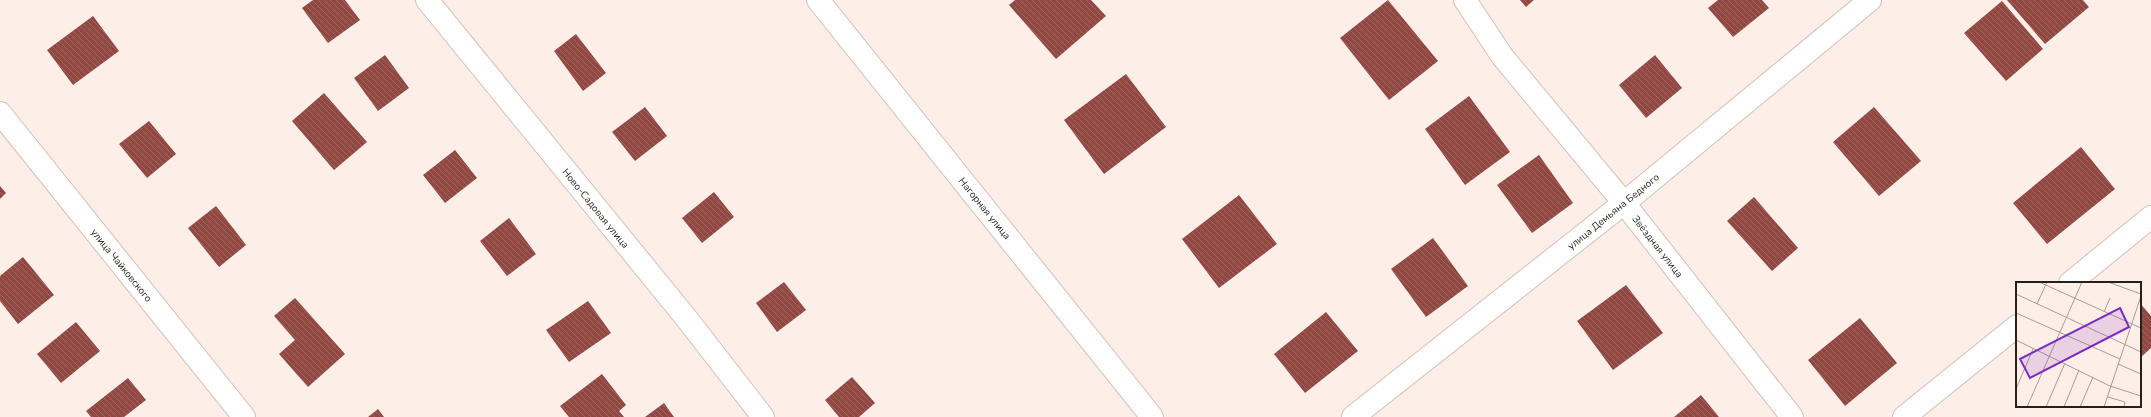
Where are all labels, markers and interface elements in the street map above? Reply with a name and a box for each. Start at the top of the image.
street label: Ново-Садовая улица [559,166,632,252]
street label: улица Демьяна Бедного [1565,170,1663,253]
street label: Нагорная улица [955,175,1014,243]
street label: Звёздная улица [1628,213,1686,281]
street label: улица Чайковского [87,226,155,305]
inset map [2016,282,2141,407]

